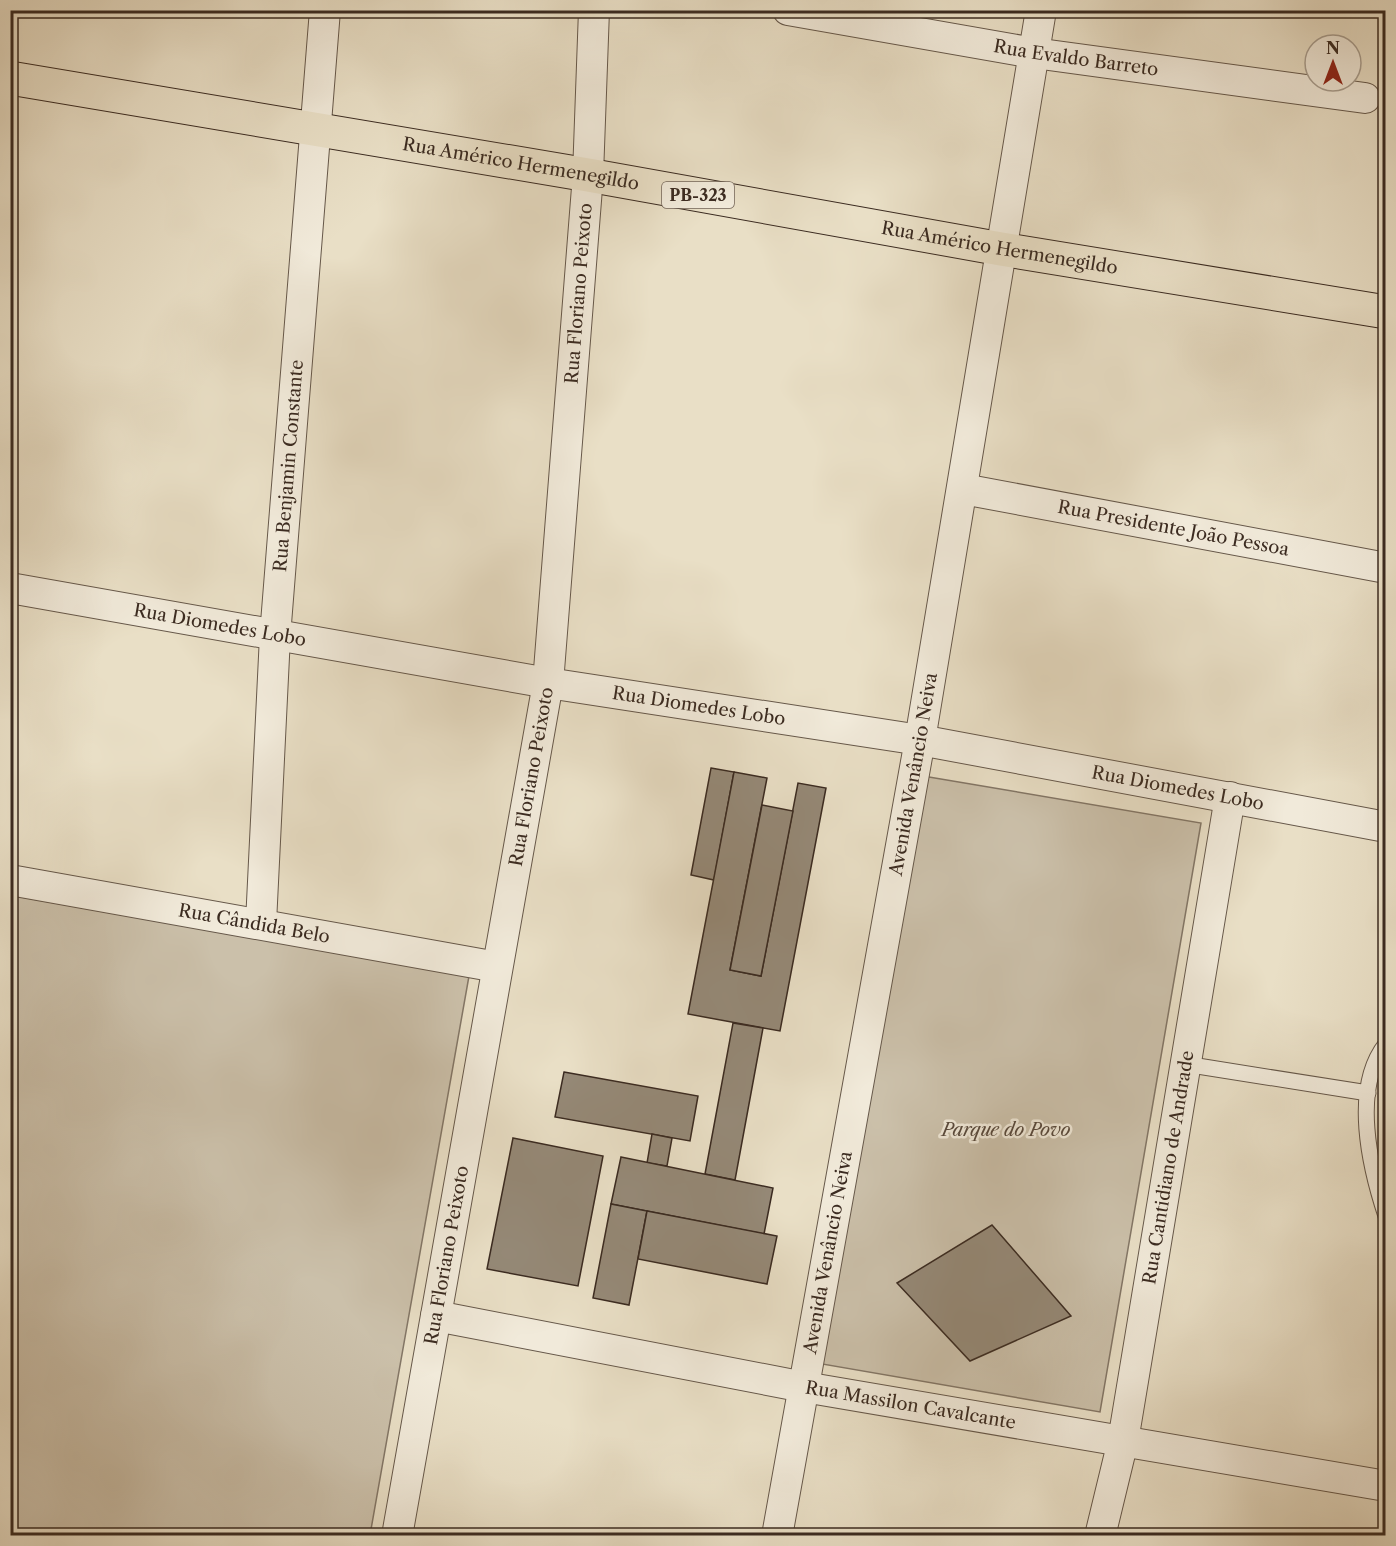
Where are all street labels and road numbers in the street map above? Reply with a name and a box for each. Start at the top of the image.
street label: Rua Evaldo Barreto [992,35,1160,81]
street label: Rua Américo Hermenegildo [401,133,641,195]
road number: PB-323 [662,182,734,208]
street label: Rua Floriano Peixoto [561,202,597,385]
street label: Rua Américo Hermenegildo [880,217,1119,279]
street label: Rua Benjamin Constante [269,359,308,573]
street label: Rua Presidente João Pessoa [1056,496,1291,561]
street label: Rua Diomedes Lobo [132,599,308,651]
street label: Avenida Venâncio Neiva [885,671,942,878]
street label: Rua Diomedes Lobo [611,682,787,730]
street label: Rua Floriano Peixoto [505,685,558,868]
street label: Rua Diomedes Lobo [1090,761,1266,815]
street label: Rua Cândida Belo [177,899,332,948]
street label: Rua Cantidiano de Andrade [1138,1049,1199,1286]
street label: Avenida Venâncio Neiva [799,1149,857,1357]
street label: Rua Floriano Peixoto [420,1164,473,1347]
street label: Rua Massilon Cavalcante [804,1376,1018,1434]

